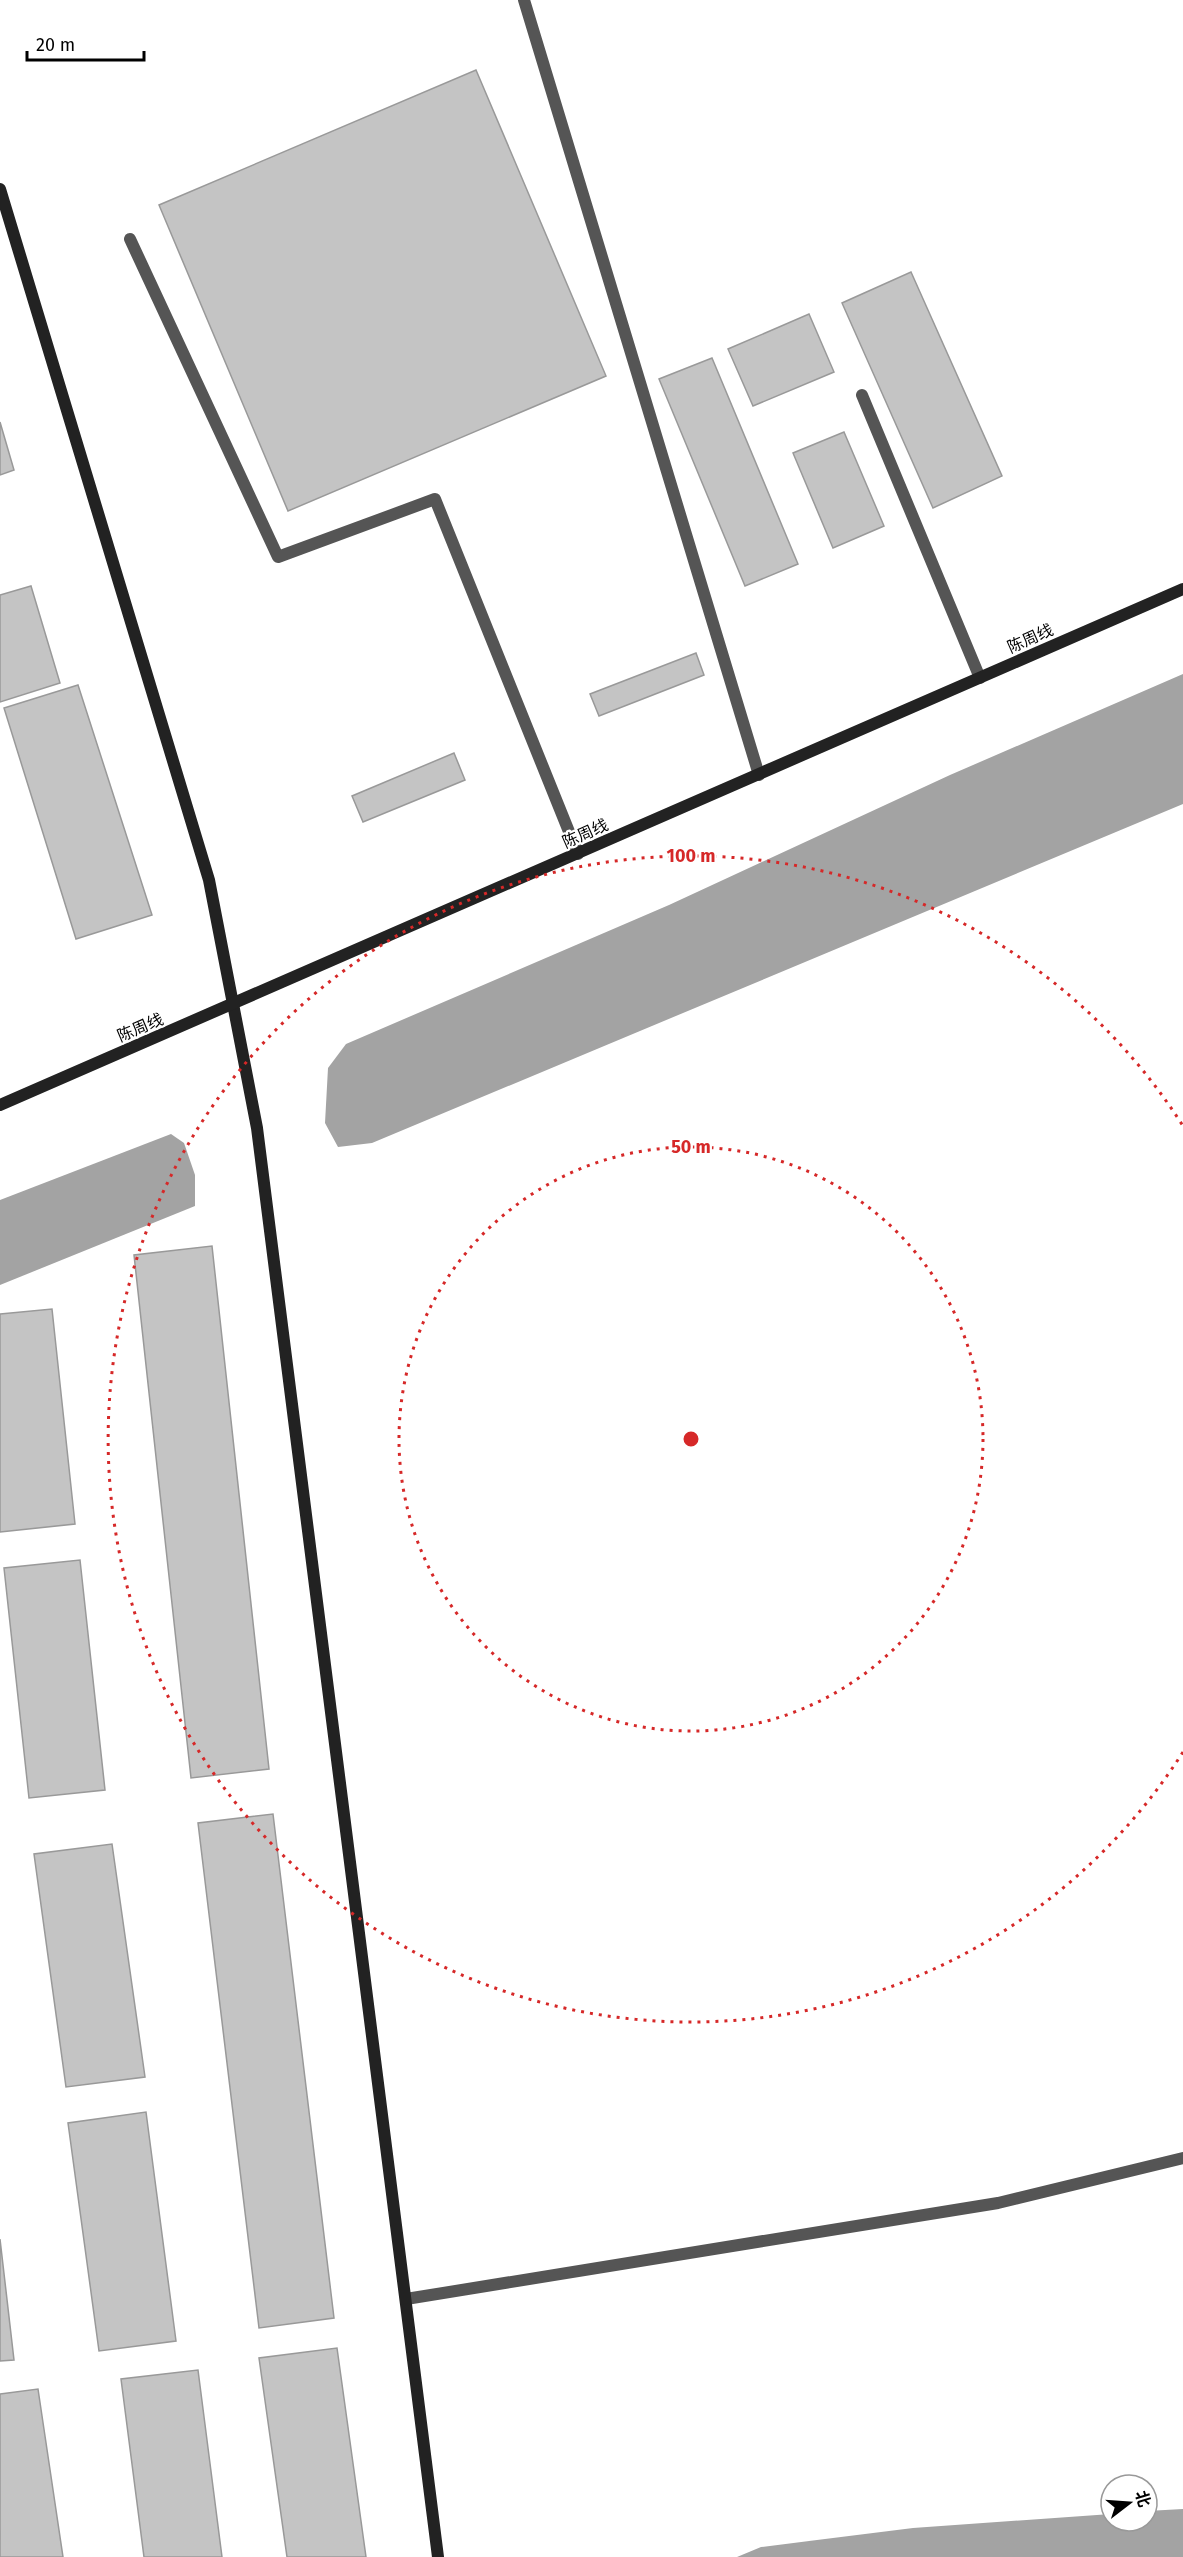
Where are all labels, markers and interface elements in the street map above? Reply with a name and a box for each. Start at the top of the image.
scale bar [27,24,144,62]
text: 20 m [36,34,75,56]
street label: 陈周线 [1004,620,1056,657]
street label: 陈周线 [559,815,611,852]
text: 100 m [667,845,715,867]
street label: 陈周线 [114,1009,166,1046]
text: 50 m [671,1136,711,1158]
centre of rings [681,1429,701,1449]
north arrow [1099,2473,1159,2533]
text: 北 [1131,2488,1154,2509]

